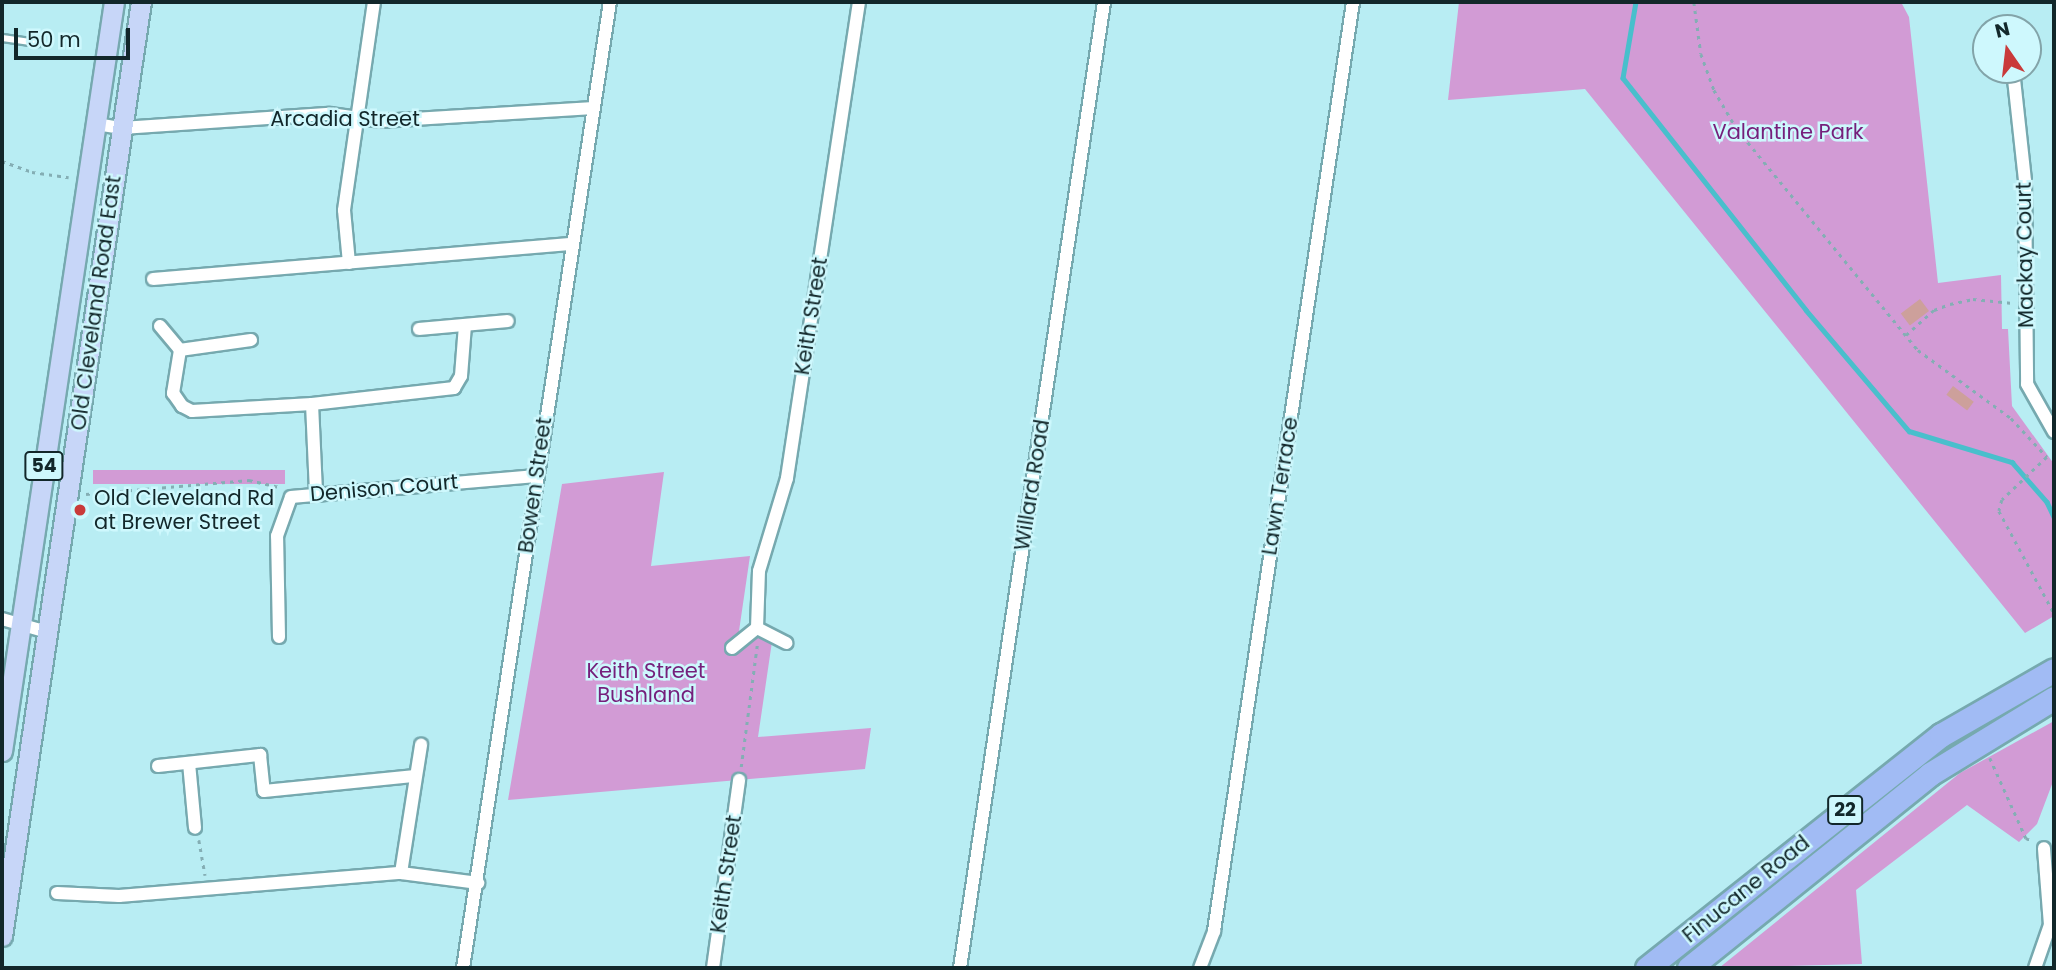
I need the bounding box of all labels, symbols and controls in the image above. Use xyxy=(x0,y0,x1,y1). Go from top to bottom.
scale bar xyxy=(18,14,133,58)
north arrow xyxy=(1972,14,2042,84)
text: N xyxy=(1992,15,2012,45)
text: 50 m xyxy=(27,25,81,54)
street label: Arcadia Street xyxy=(270,106,420,132)
park label: Valantine Park xyxy=(1712,119,1864,145)
street label: Old Cleveland Road East xyxy=(66,174,126,432)
street label: Mackay Court xyxy=(2011,182,2039,328)
street label: Keith Street xyxy=(789,255,833,377)
street label: Bowen Street xyxy=(513,415,557,555)
street label: Lawn Terrace xyxy=(1257,415,1303,557)
street label: Willard Road xyxy=(1009,418,1055,552)
road number: 54 xyxy=(23,450,65,481)
street label: Denison Court xyxy=(309,469,459,507)
place label: Old Cleveland Rd at Brewer Street xyxy=(94,485,274,535)
marker: Old Cleveland Rd at Brewer Street xyxy=(72,502,88,518)
park label: Keith Street Bushland xyxy=(587,658,705,708)
road number: 22 xyxy=(1826,794,1864,825)
street label: Keith Street xyxy=(705,813,747,935)
street label: Finucane Road xyxy=(1677,830,1815,948)

